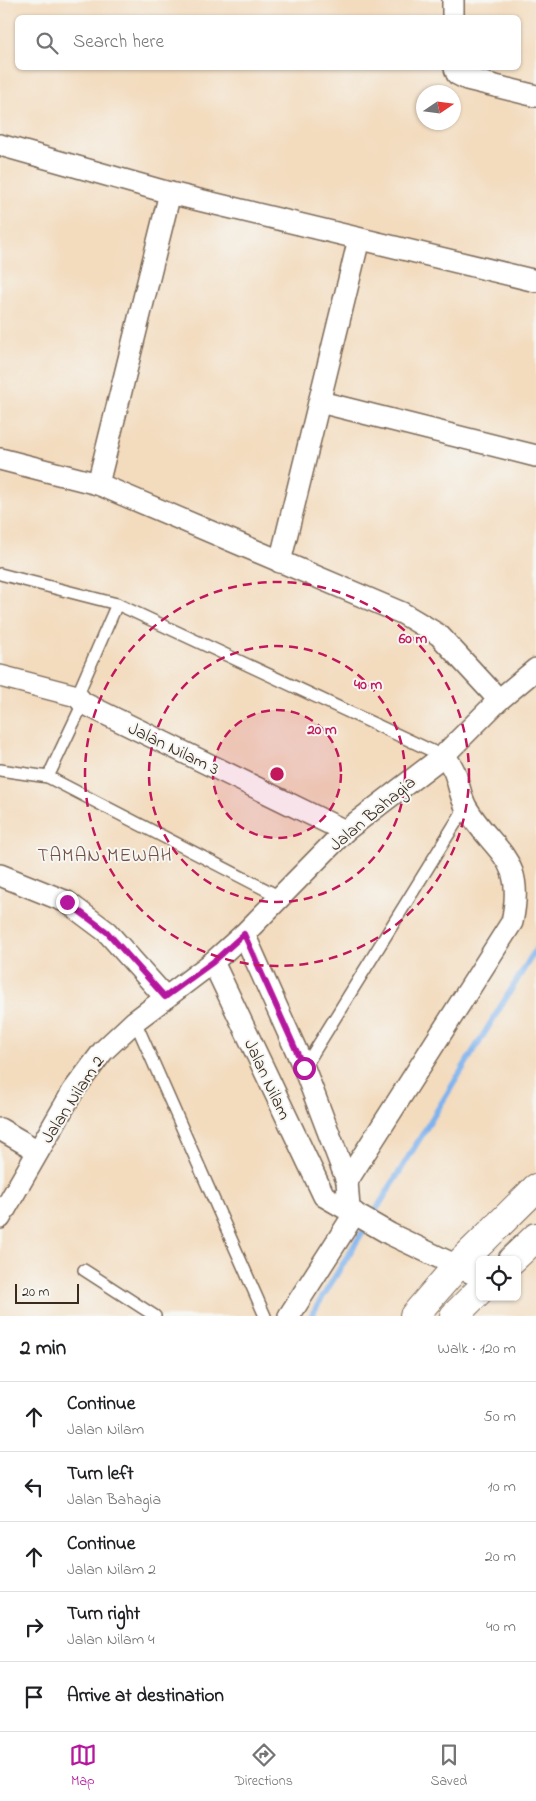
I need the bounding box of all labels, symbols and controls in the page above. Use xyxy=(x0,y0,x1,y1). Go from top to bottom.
search box xyxy=(15,15,521,70)
icon: search xyxy=(33,29,61,57)
text: Search here xyxy=(73,29,164,56)
north arrow xyxy=(416,85,461,130)
text: 60 m xyxy=(398,628,428,650)
text: 40 m xyxy=(353,674,382,696)
street label: Jalan Nilam 3 xyxy=(123,716,223,783)
text: 20 m xyxy=(306,719,337,741)
centre of rings xyxy=(268,765,286,783)
street label: Jalan Bahagia xyxy=(324,771,423,859)
district label: TAMAN MEWAH xyxy=(38,843,172,870)
route end xyxy=(56,891,79,914)
street label: Jalan Nilam xyxy=(236,1035,296,1125)
street label: Jalan Nilam 2 xyxy=(35,1051,112,1149)
route start xyxy=(293,1057,316,1080)
map controls xyxy=(476,1256,521,1301)
button: locate xyxy=(476,1256,521,1301)
scale bar xyxy=(15,1281,79,1304)
text: 20 m xyxy=(22,1282,49,1303)
text: 2 min xyxy=(20,1334,66,1364)
text: Walk · 120 m xyxy=(437,1337,516,1361)
text: Continue xyxy=(67,1391,135,1418)
icon: ahead xyxy=(20,1403,48,1431)
text: 50 m xyxy=(484,1405,516,1429)
text: Jalan Nilam xyxy=(67,1418,144,1442)
text: Turn left xyxy=(67,1461,134,1488)
icon: left xyxy=(20,1473,48,1501)
text: 10 m xyxy=(488,1475,516,1499)
text: Jalan Bahagia xyxy=(67,1488,161,1512)
text: Continue xyxy=(67,1531,135,1558)
icon: ahead xyxy=(20,1543,48,1571)
text: 20 m xyxy=(485,1545,516,1569)
text: Jalan Nilam 2 xyxy=(67,1558,156,1582)
text: Turn right xyxy=(67,1601,140,1628)
icon: right xyxy=(20,1613,48,1641)
text: 40 m xyxy=(486,1615,516,1639)
text: Jalan Nilam 4 xyxy=(67,1628,155,1652)
icon: arrive xyxy=(20,1683,48,1711)
text: Arrive at destination xyxy=(67,1683,224,1710)
tab: Map xyxy=(69,1741,97,1792)
tab: Directions xyxy=(235,1741,293,1792)
tab: Saved xyxy=(431,1741,467,1792)

